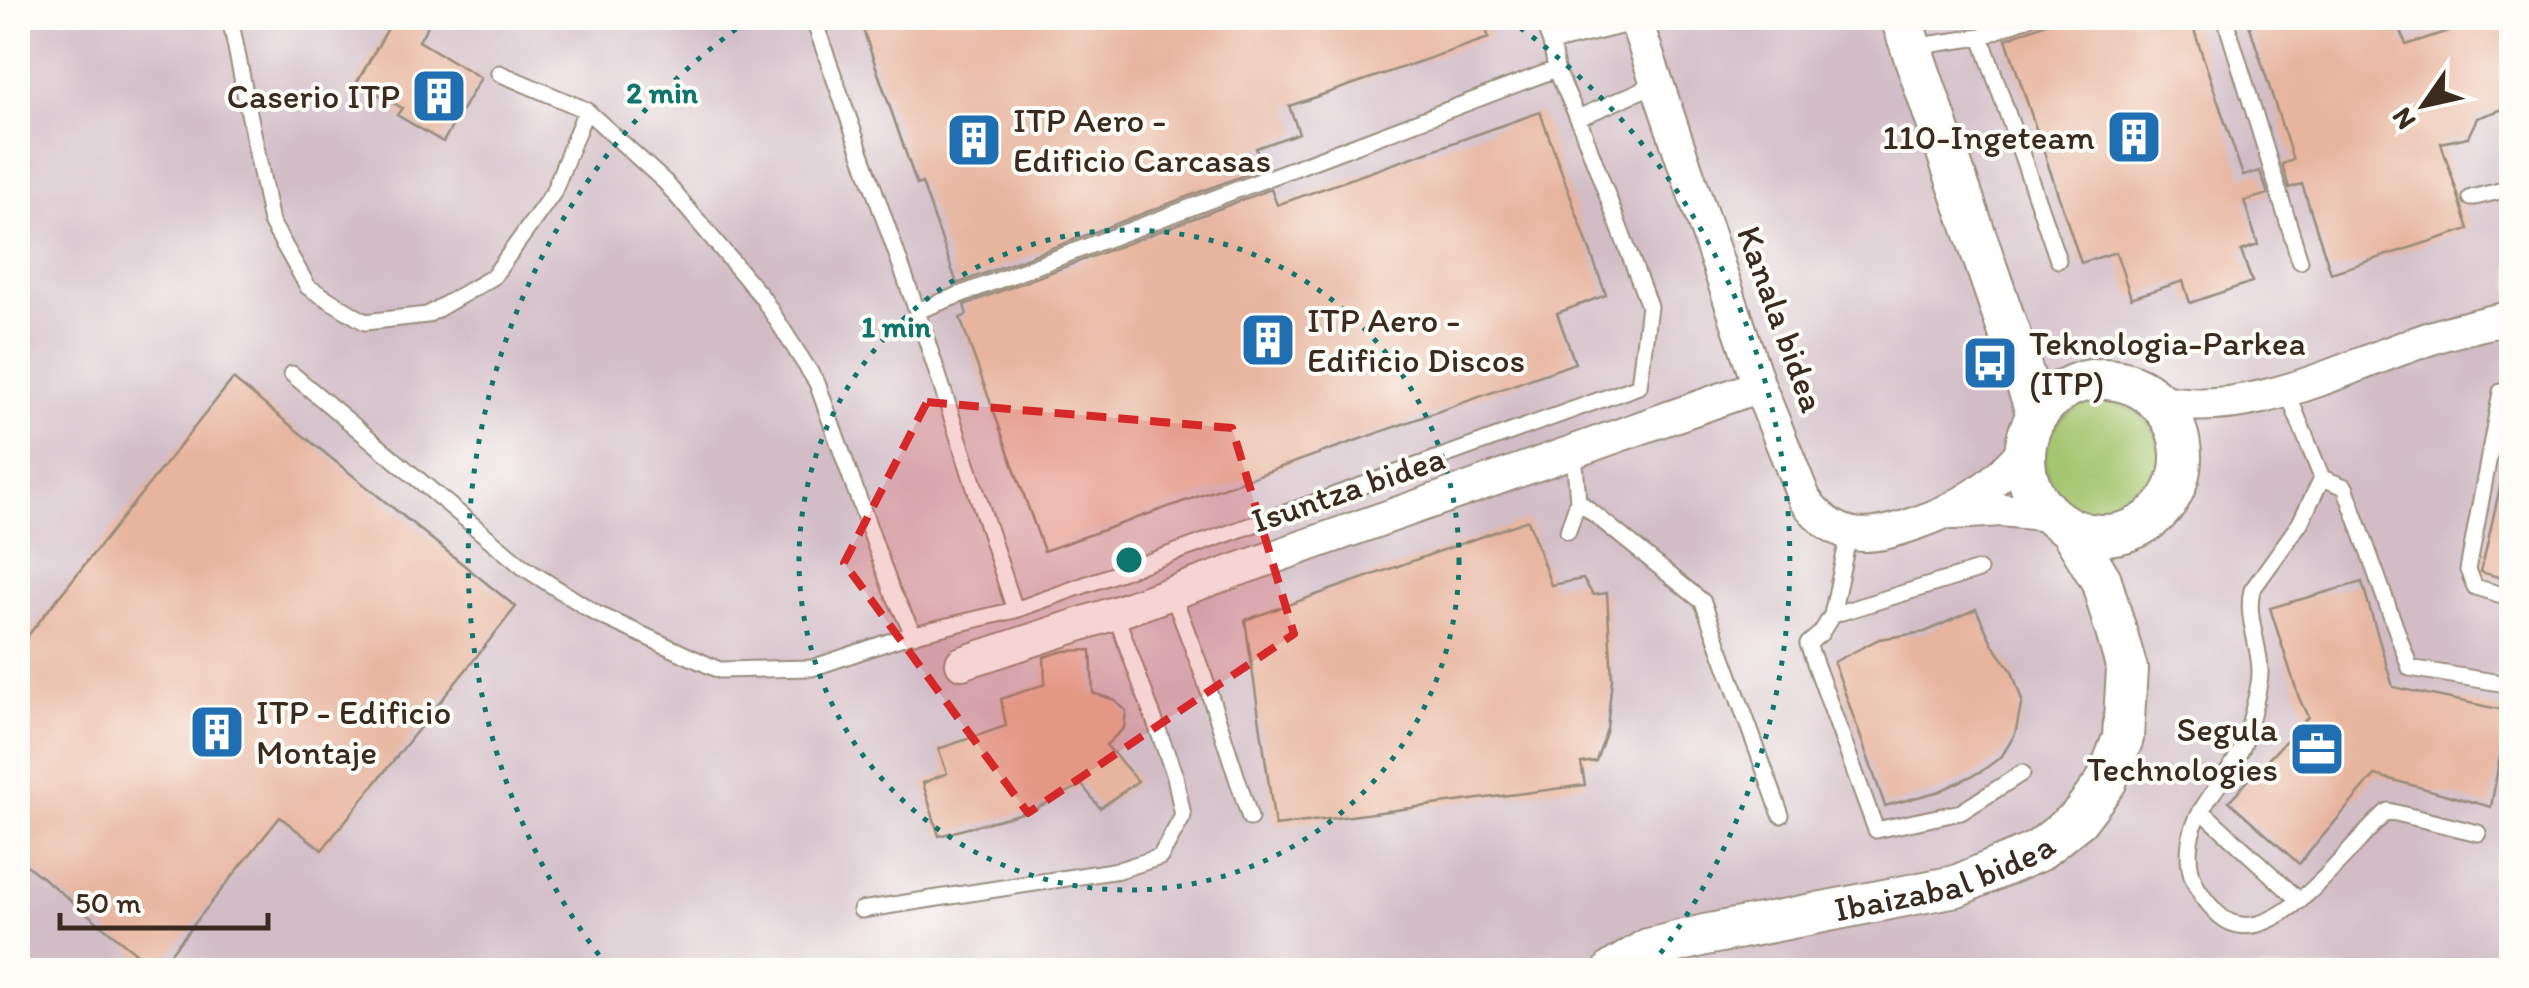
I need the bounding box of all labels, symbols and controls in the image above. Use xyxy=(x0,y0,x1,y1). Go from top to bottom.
north arrow xyxy=(2374,55,2474,155)
building icon: Caserio ITP xyxy=(409,66,469,126)
text: 2 min xyxy=(626,74,699,111)
place label: Caserio ITP xyxy=(227,75,400,117)
place label: ITP Aero - Edificio Carcasas xyxy=(1013,99,1271,181)
text: N xyxy=(2384,102,2423,136)
building icon: 110-Ingeteam xyxy=(2104,107,2164,167)
building icon: ITP Aero - Edificio Carcasas xyxy=(944,110,1004,170)
place label: 110-Ingeteam xyxy=(1882,116,2095,158)
street label: Kanala bidea xyxy=(1728,220,1834,418)
place label: ITP Aero - Edificio Discos xyxy=(1307,299,1525,381)
text: 1 min xyxy=(861,308,932,345)
building icon: ITP Aero - Edificio Discos xyxy=(1238,310,1298,370)
place label: Teknologia-Parkea (ITP) xyxy=(2029,322,2306,404)
bus stop icon: Teknologia-Parkea (ITP) xyxy=(1960,333,2020,393)
street label: Isuntza bidea xyxy=(1246,436,1450,542)
centre of rings xyxy=(1111,542,1147,578)
place label: ITP - Edificio Montaje xyxy=(256,691,451,773)
building icon: ITP - Edificio Montaje xyxy=(187,702,247,762)
place label: Segula Technologies xyxy=(2086,708,2278,790)
office icon: Segula Technologies xyxy=(2287,719,2347,779)
street label: Ibaizabal bidea xyxy=(1831,825,2063,930)
scale bar xyxy=(60,868,268,930)
text: 50 m xyxy=(75,884,141,921)

